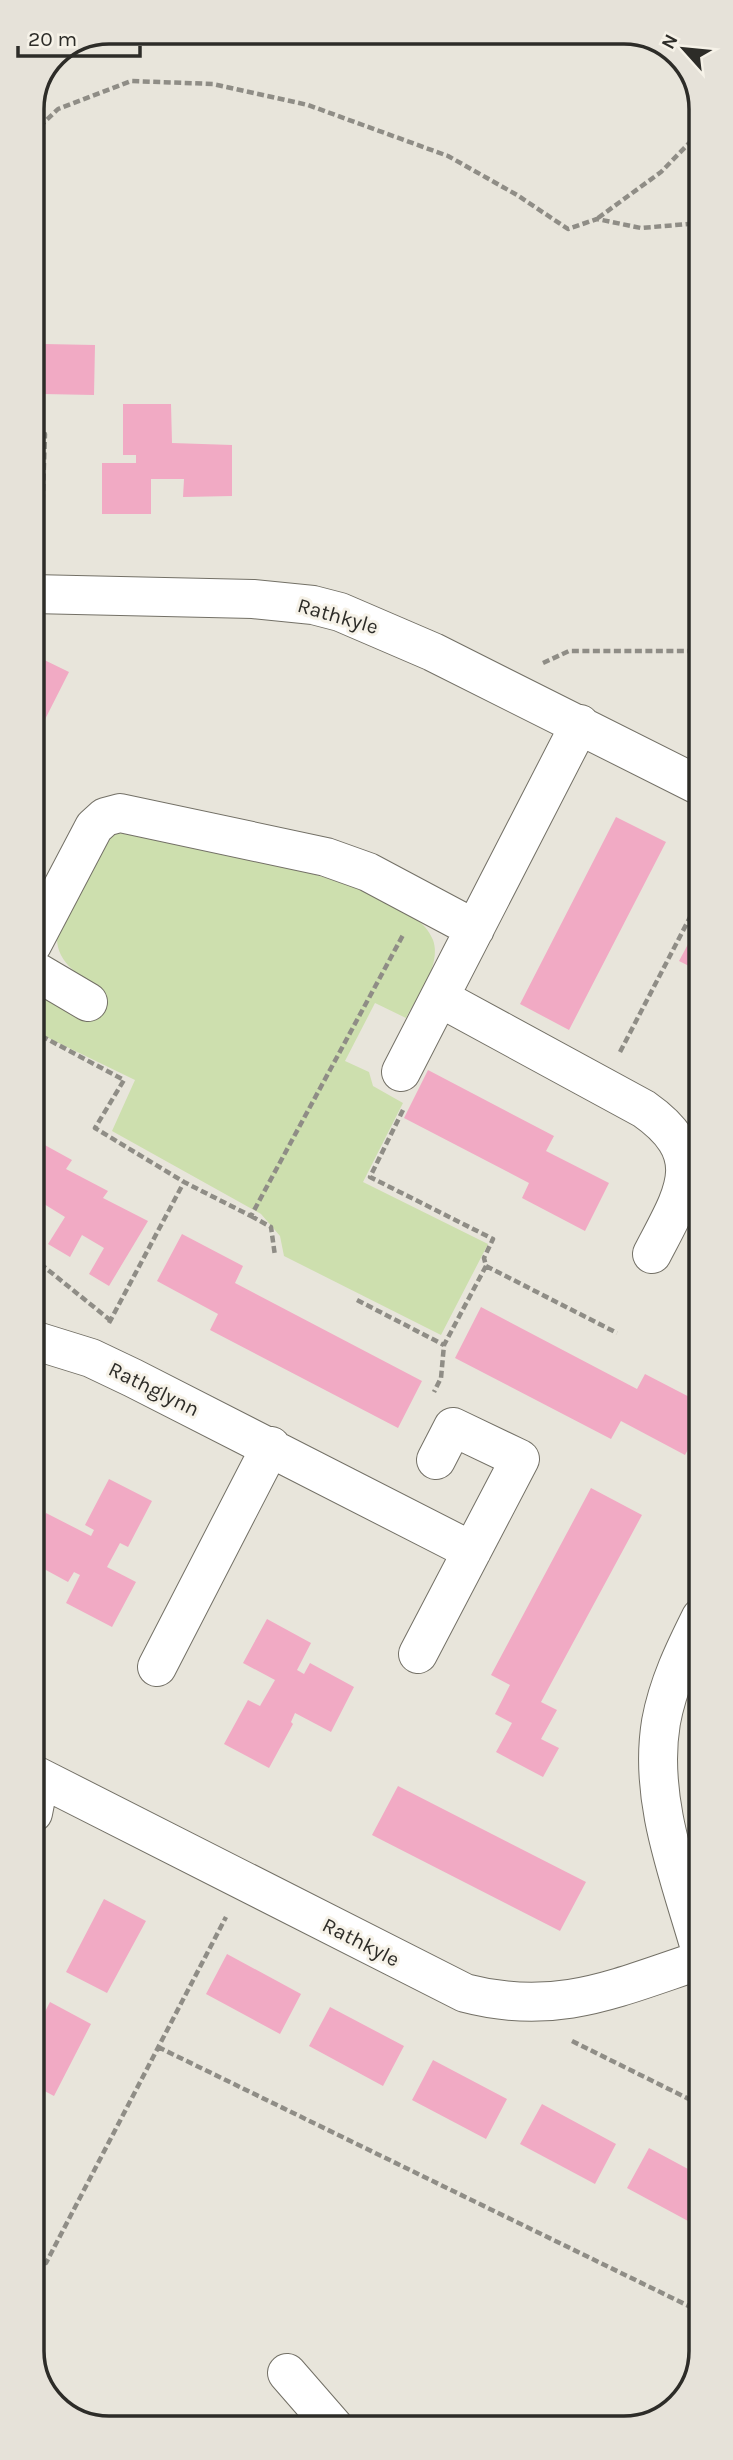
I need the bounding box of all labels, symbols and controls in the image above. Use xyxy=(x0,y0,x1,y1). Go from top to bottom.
scale bar xyxy=(18,14,140,58)
north arrow xyxy=(649,14,719,84)
text: 20 m xyxy=(28,27,77,51)
text: N xyxy=(657,31,683,53)
street label: Rathkyle xyxy=(295,593,381,639)
street label: Rathglynn xyxy=(105,1357,203,1421)
street label: Rathkyle xyxy=(319,1912,403,1972)

